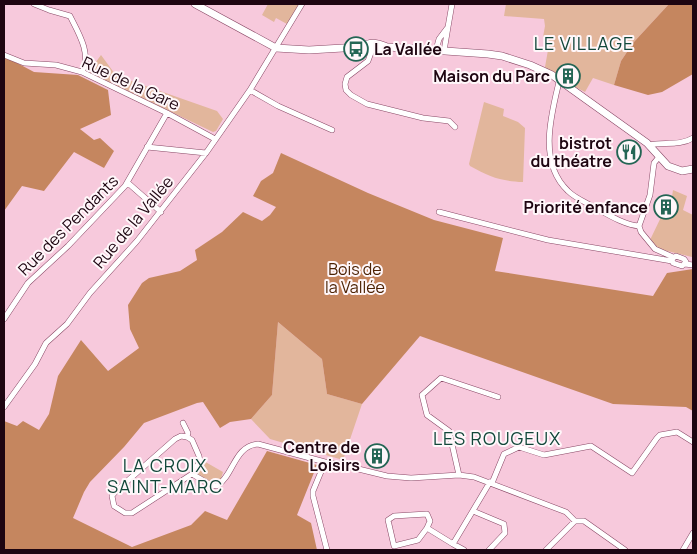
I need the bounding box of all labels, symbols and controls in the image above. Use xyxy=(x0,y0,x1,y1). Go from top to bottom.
district label: LE VILLAGE xyxy=(534,31,634,55)
bus stop icon: La Vallée xyxy=(343,36,369,62)
place label: La Vallée xyxy=(374,38,442,60)
street label: Rue de la Gare xyxy=(79,51,183,115)
building icon: Maison du Parc xyxy=(555,63,581,89)
place label: Maison du Parc xyxy=(433,65,550,87)
place label: bistrot du théatre xyxy=(531,132,612,172)
restaurant icon: bistrot du théatre xyxy=(616,139,642,165)
street label: Rue des Pendants xyxy=(13,170,123,280)
street label: Rue de la Vallée xyxy=(88,171,178,273)
building icon: Priorité enfance xyxy=(653,194,679,220)
place label: Priorité enfance xyxy=(523,196,648,218)
park label: Bois de la Vallée xyxy=(325,258,385,298)
district label: LES ROUGEUX xyxy=(433,426,561,450)
place label: Centre de Loisirs xyxy=(283,436,360,476)
building icon: Centre de Loisirs xyxy=(364,443,390,469)
district label: LA CROIX SAINT-MARC xyxy=(107,453,223,498)

